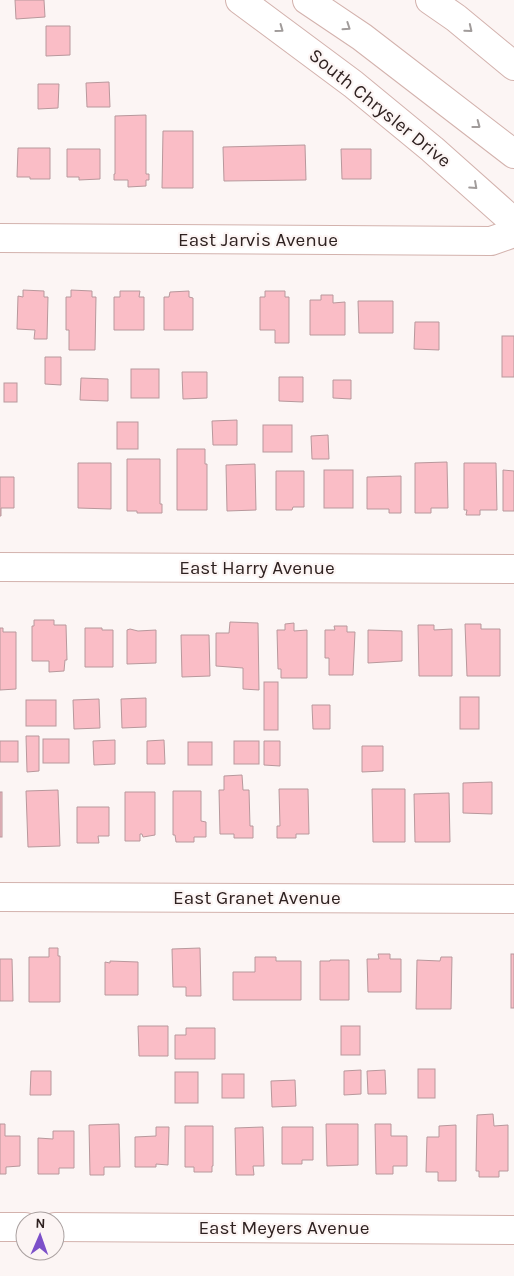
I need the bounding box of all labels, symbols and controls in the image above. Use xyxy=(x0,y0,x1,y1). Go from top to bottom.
one-way arrow xyxy=(342,21,351,30)
one-way arrow xyxy=(274,23,284,32)
one-way arrow xyxy=(463,23,472,32)
street label: South Chrysler Drive xyxy=(305,44,455,172)
one-way arrow xyxy=(471,120,480,128)
one-way arrow xyxy=(469,180,478,189)
street label: East Jarvis Avenue xyxy=(178,229,338,251)
street label: East Harry Avenue xyxy=(179,557,335,579)
street label: East Granet Avenue xyxy=(173,887,341,909)
north arrow xyxy=(15,1211,65,1261)
text: N xyxy=(35,1215,46,1232)
street label: East Meyers Avenue xyxy=(198,1217,370,1239)

